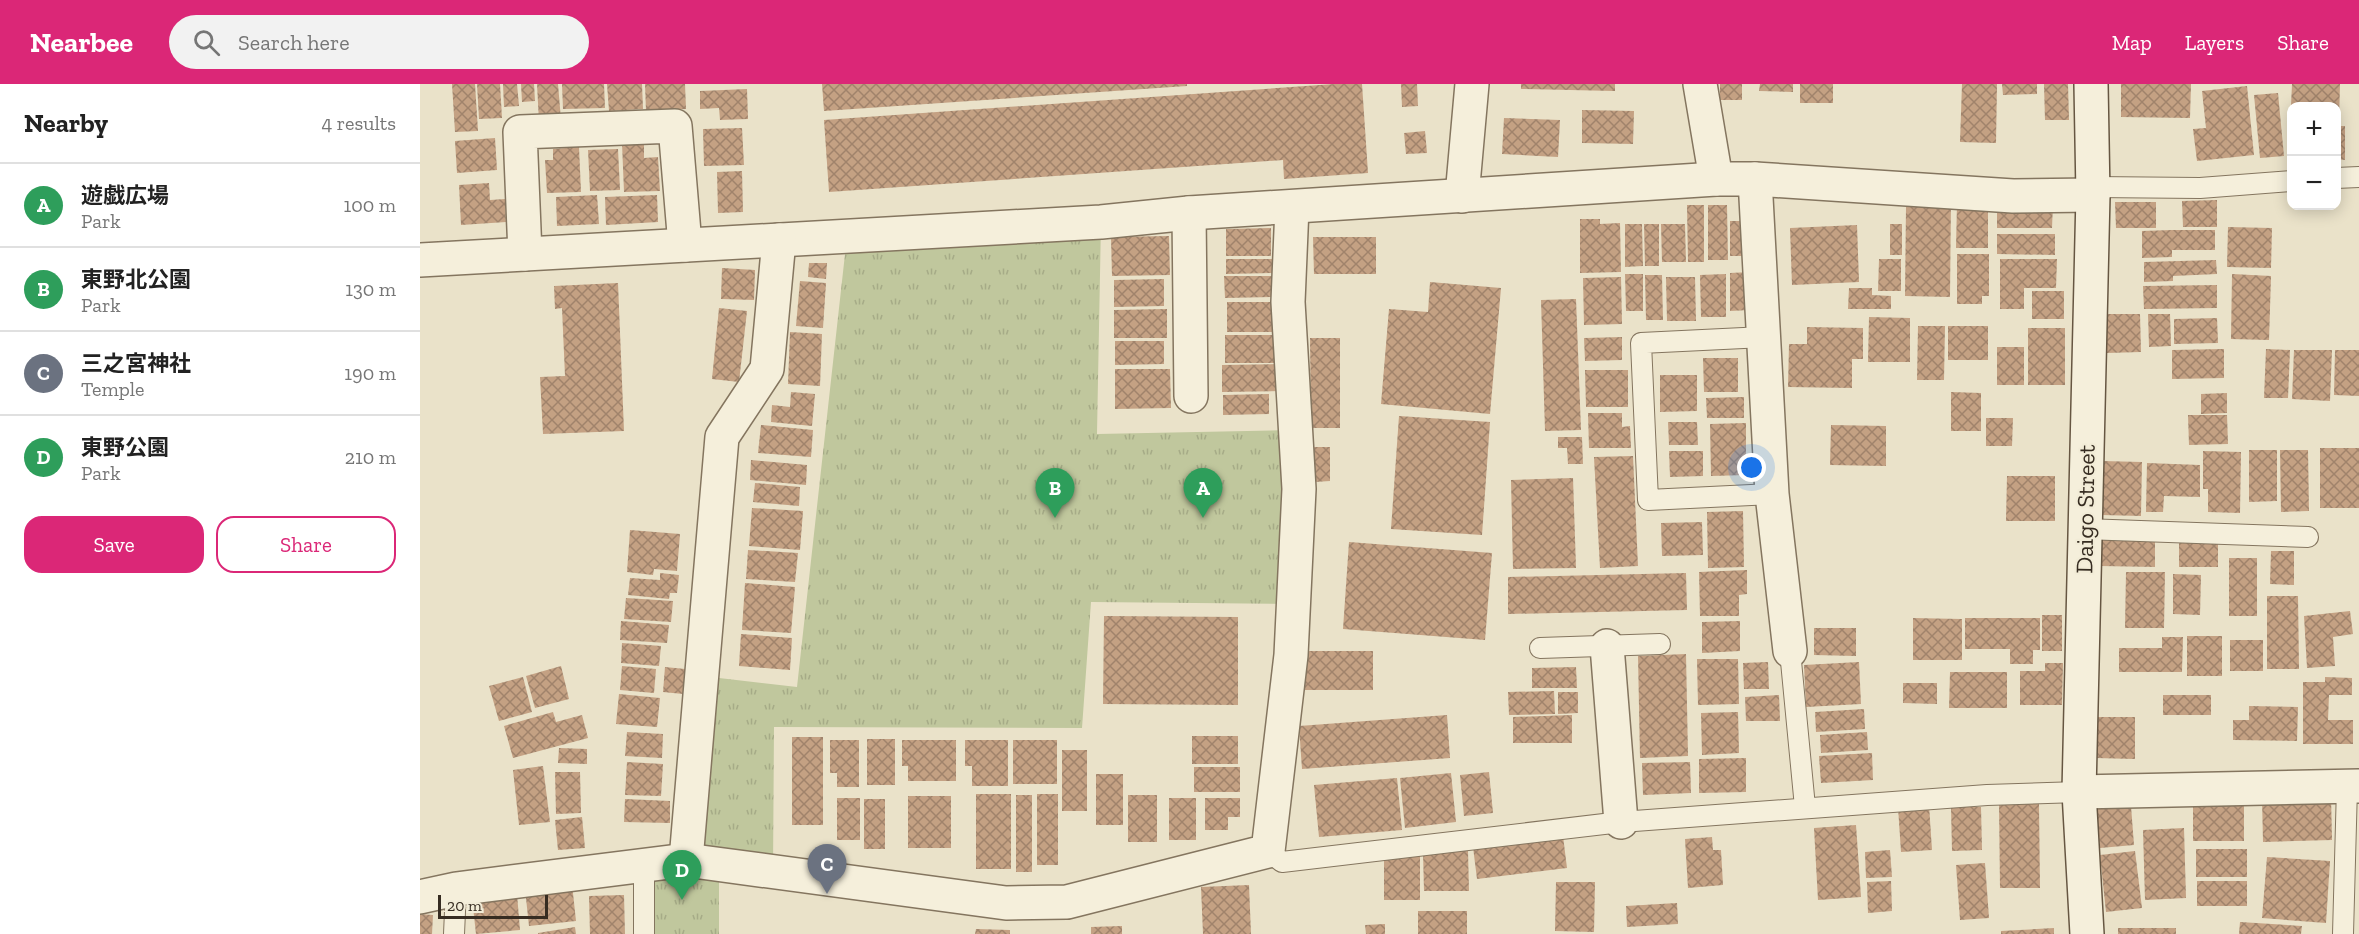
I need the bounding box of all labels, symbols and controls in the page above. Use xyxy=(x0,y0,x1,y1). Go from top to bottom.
search box xyxy=(169,15,589,69)
text: Nearbee xyxy=(30,26,133,59)
icon: search xyxy=(190,26,223,59)
text: Search here xyxy=(238,29,350,56)
text: Map xyxy=(2112,30,2152,55)
text: Layers xyxy=(2185,30,2244,55)
text: Share xyxy=(2277,30,2329,55)
map controls xyxy=(2287,102,2341,210)
button: + xyxy=(2287,102,2341,156)
text: Nearby xyxy=(24,107,108,139)
text: 4 results xyxy=(321,111,396,135)
button: − xyxy=(2287,156,2341,210)
text: 遊戯広場 xyxy=(81,182,169,209)
text: A xyxy=(37,193,50,217)
text: 100 m xyxy=(343,193,396,217)
text: Park xyxy=(81,209,121,233)
text: 東野北公園 xyxy=(81,266,191,293)
text: B xyxy=(37,277,50,301)
text: 130 m xyxy=(345,277,396,301)
text: Park xyxy=(81,293,121,317)
text: 三之宮神社 xyxy=(81,350,191,377)
text: C xyxy=(37,361,50,385)
text: 190 m xyxy=(344,361,396,385)
text: Temple xyxy=(81,377,145,401)
text: 東野公園 xyxy=(81,434,169,461)
street label: Daigo Street xyxy=(2069,444,2101,574)
text: D xyxy=(37,445,50,469)
text: 210 m xyxy=(345,445,396,469)
your location xyxy=(1737,453,1766,482)
text: Park xyxy=(81,461,121,485)
pin: B xyxy=(1036,468,1074,518)
pin: A xyxy=(1184,468,1222,518)
button: Save xyxy=(24,516,204,573)
button: Share xyxy=(216,516,396,573)
pin: C xyxy=(808,844,846,894)
pin: D xyxy=(662,850,702,900)
scale bar xyxy=(438,892,548,920)
text: 20 m xyxy=(447,896,482,915)

